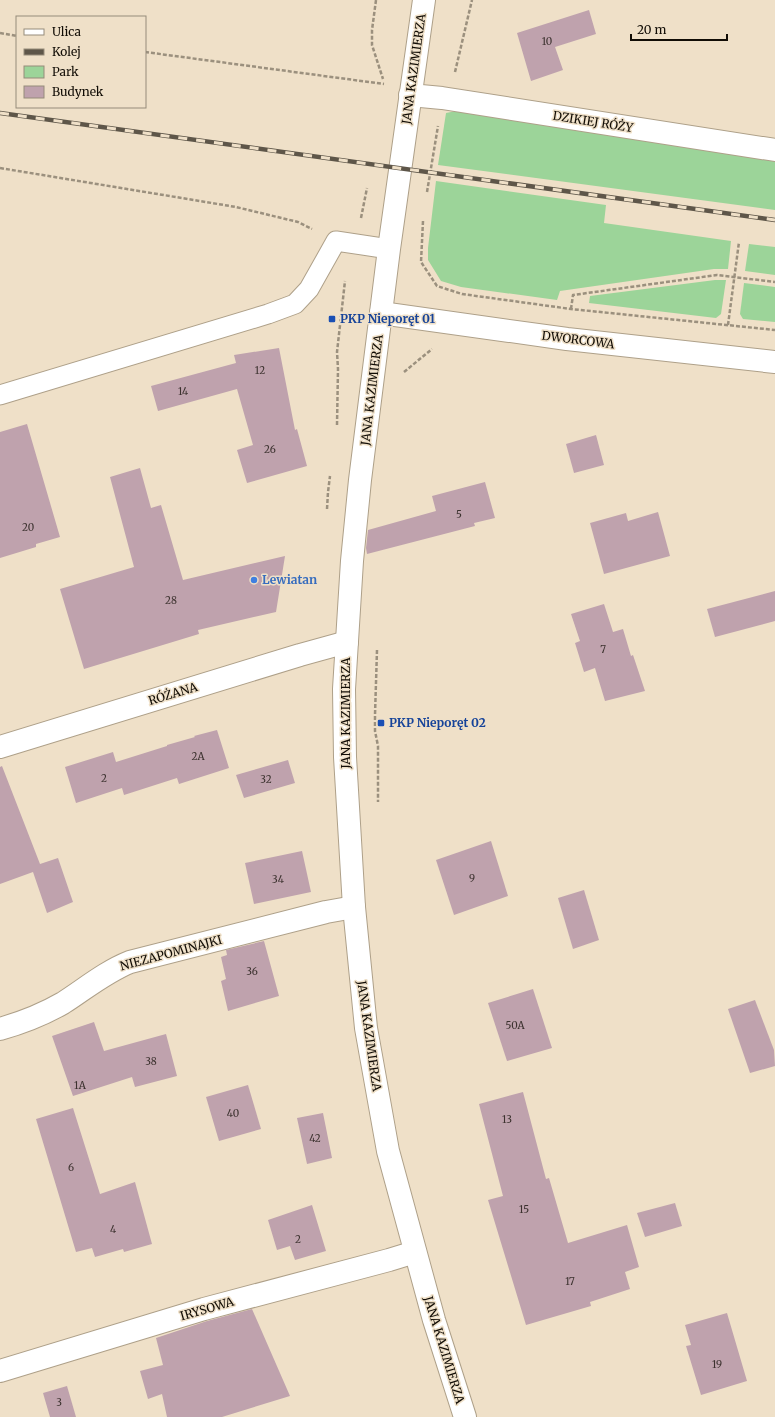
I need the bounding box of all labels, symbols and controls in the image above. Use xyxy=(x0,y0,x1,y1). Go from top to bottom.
street label: JANA KAZIMIERZA xyxy=(398,12,429,126)
legend xyxy=(16,16,146,108)
scale bar xyxy=(631,16,727,42)
text: 20 m xyxy=(637,22,666,37)
text: Ulica xyxy=(52,24,81,39)
house number: 10 xyxy=(542,35,552,48)
text: Kolej xyxy=(52,44,81,59)
text: Park xyxy=(52,64,79,79)
text: Budynek xyxy=(52,84,104,99)
street label: DZIKIEJ RÓŻY xyxy=(552,108,635,135)
place label: PKP Nieporęt 01 xyxy=(340,311,436,326)
marker: PKP Nieporęt 01 xyxy=(327,314,337,324)
street label: DWORCOWA xyxy=(541,328,616,351)
street label: JANA KAZIMIERZA xyxy=(357,333,386,447)
house number: 12 xyxy=(255,364,265,377)
house number: 14 xyxy=(178,385,188,398)
house number: 26 xyxy=(264,443,276,456)
house number: 5 xyxy=(456,508,462,521)
house number: 20 xyxy=(22,521,34,534)
place label: Lewiatan xyxy=(262,572,317,587)
marker: Lewiatan xyxy=(249,575,259,585)
house number: 28 xyxy=(165,594,177,607)
house number: 7 xyxy=(600,643,606,656)
street label: JANA KAZIMIERZA xyxy=(338,657,353,770)
street label: RÓŻANA xyxy=(146,679,200,708)
place label: PKP Nieporęt 02 xyxy=(389,715,486,730)
marker: PKP Nieporęt 02 xyxy=(376,718,386,728)
house number: 2A xyxy=(191,750,205,763)
house number: 2 xyxy=(101,772,107,785)
house number: 32 xyxy=(260,773,272,786)
house number: 9 xyxy=(469,872,475,885)
house number: 34 xyxy=(272,873,284,886)
street label: NIEZAPOMINAJKI xyxy=(118,932,224,973)
house number: 36 xyxy=(246,965,258,978)
street label: JANA KAZIMIERZA xyxy=(354,979,385,1093)
house number: 50A xyxy=(506,1019,525,1032)
house number: 38 xyxy=(145,1055,157,1068)
house number: 1A xyxy=(74,1079,87,1092)
house number: 40 xyxy=(227,1107,239,1120)
house number: 13 xyxy=(502,1113,512,1126)
house number: 42 xyxy=(309,1132,321,1145)
house number: 6 xyxy=(68,1161,74,1174)
house number: 15 xyxy=(519,1203,529,1216)
house number: 4 xyxy=(110,1223,116,1236)
house number: 2 xyxy=(295,1233,301,1246)
house number: 17 xyxy=(565,1275,575,1288)
street label: JANA KAZIMIERZA xyxy=(421,1293,468,1406)
street label: IRYSOWA xyxy=(178,1294,236,1323)
house number: 19 xyxy=(712,1358,722,1371)
house number: 3 xyxy=(56,1396,62,1409)

